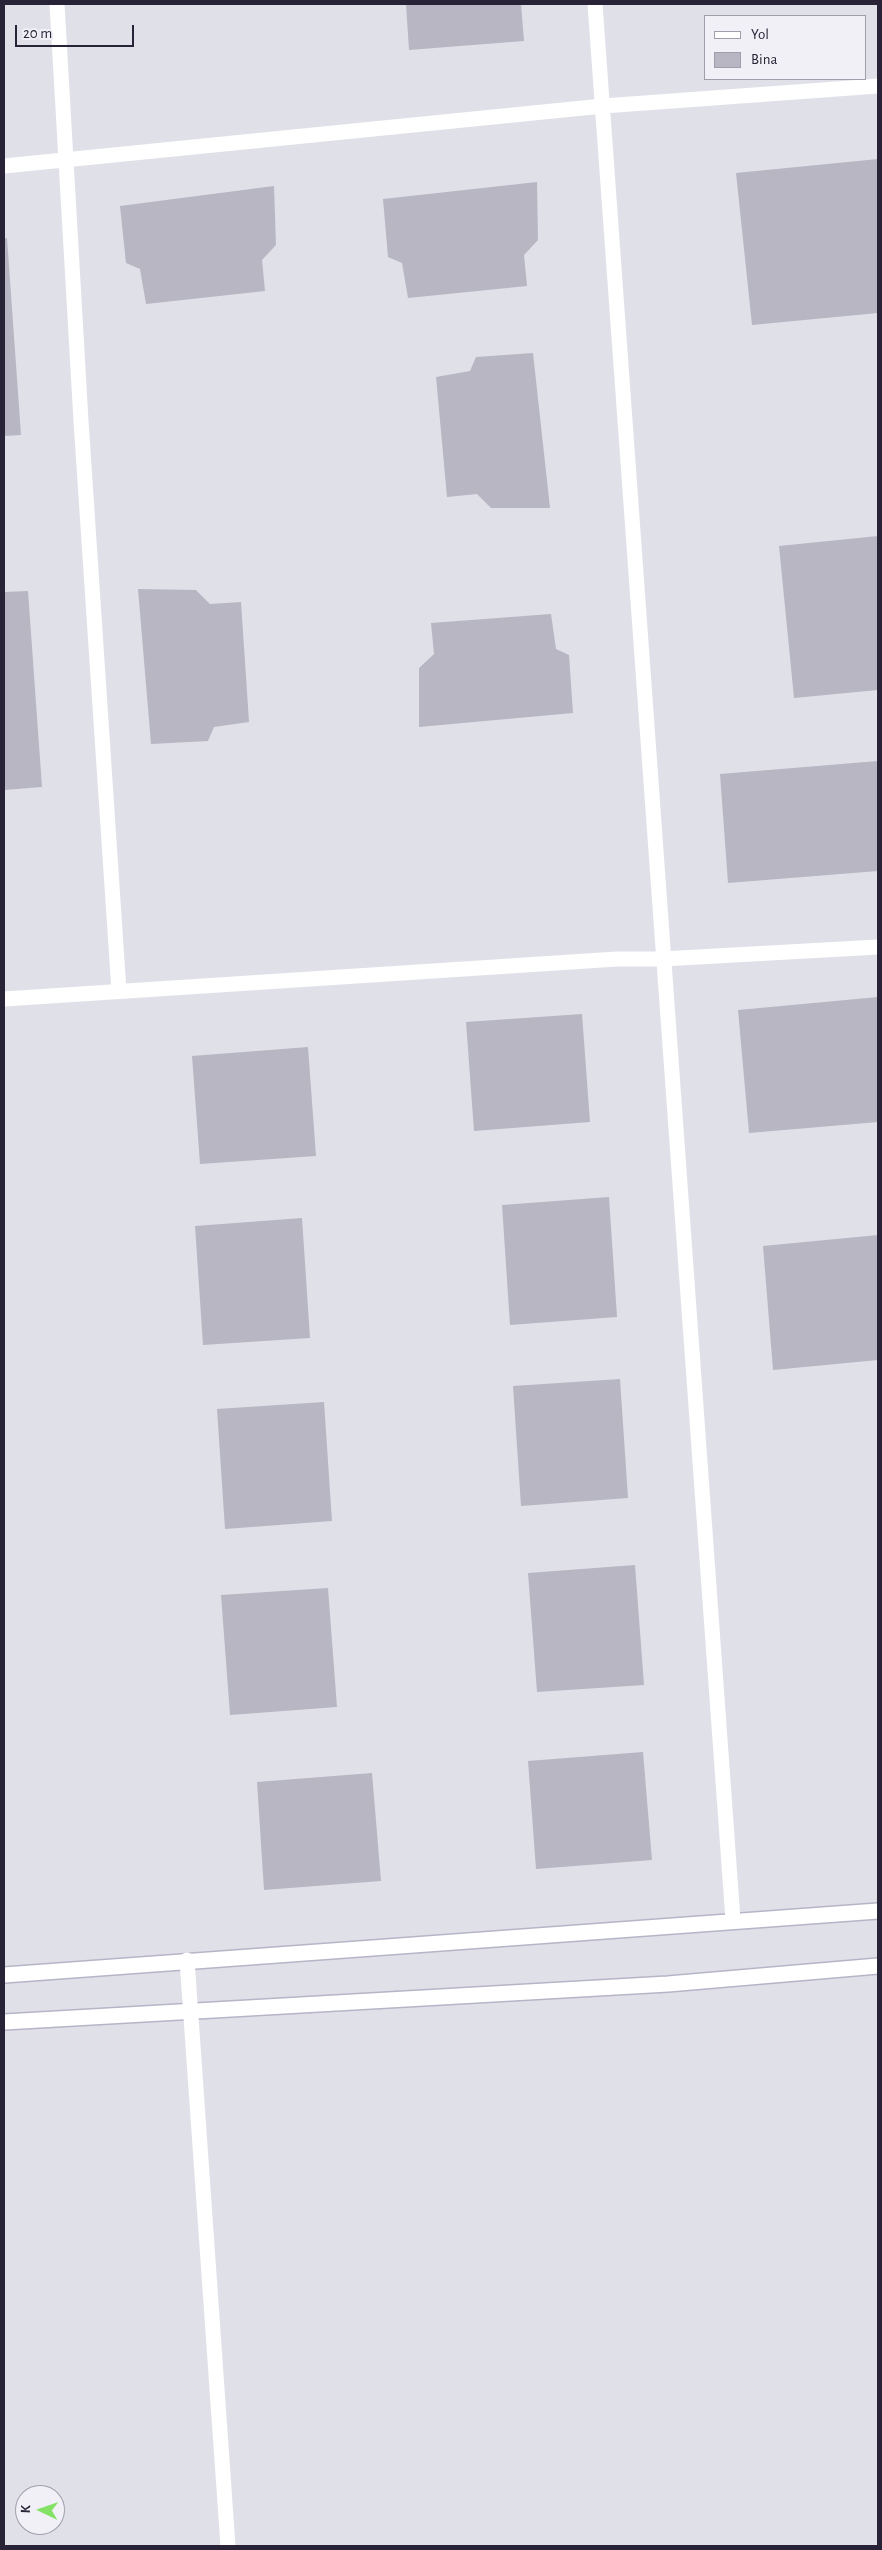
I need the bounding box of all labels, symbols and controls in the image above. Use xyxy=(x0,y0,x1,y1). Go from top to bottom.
scale bar xyxy=(18,15,136,47)
legend xyxy=(704,15,867,80)
text: 20 m xyxy=(23,26,52,41)
text: Yol xyxy=(751,27,769,42)
text: Bina xyxy=(751,52,777,67)
north arrow xyxy=(15,2485,65,2535)
text: K xyxy=(19,2505,33,2514)

